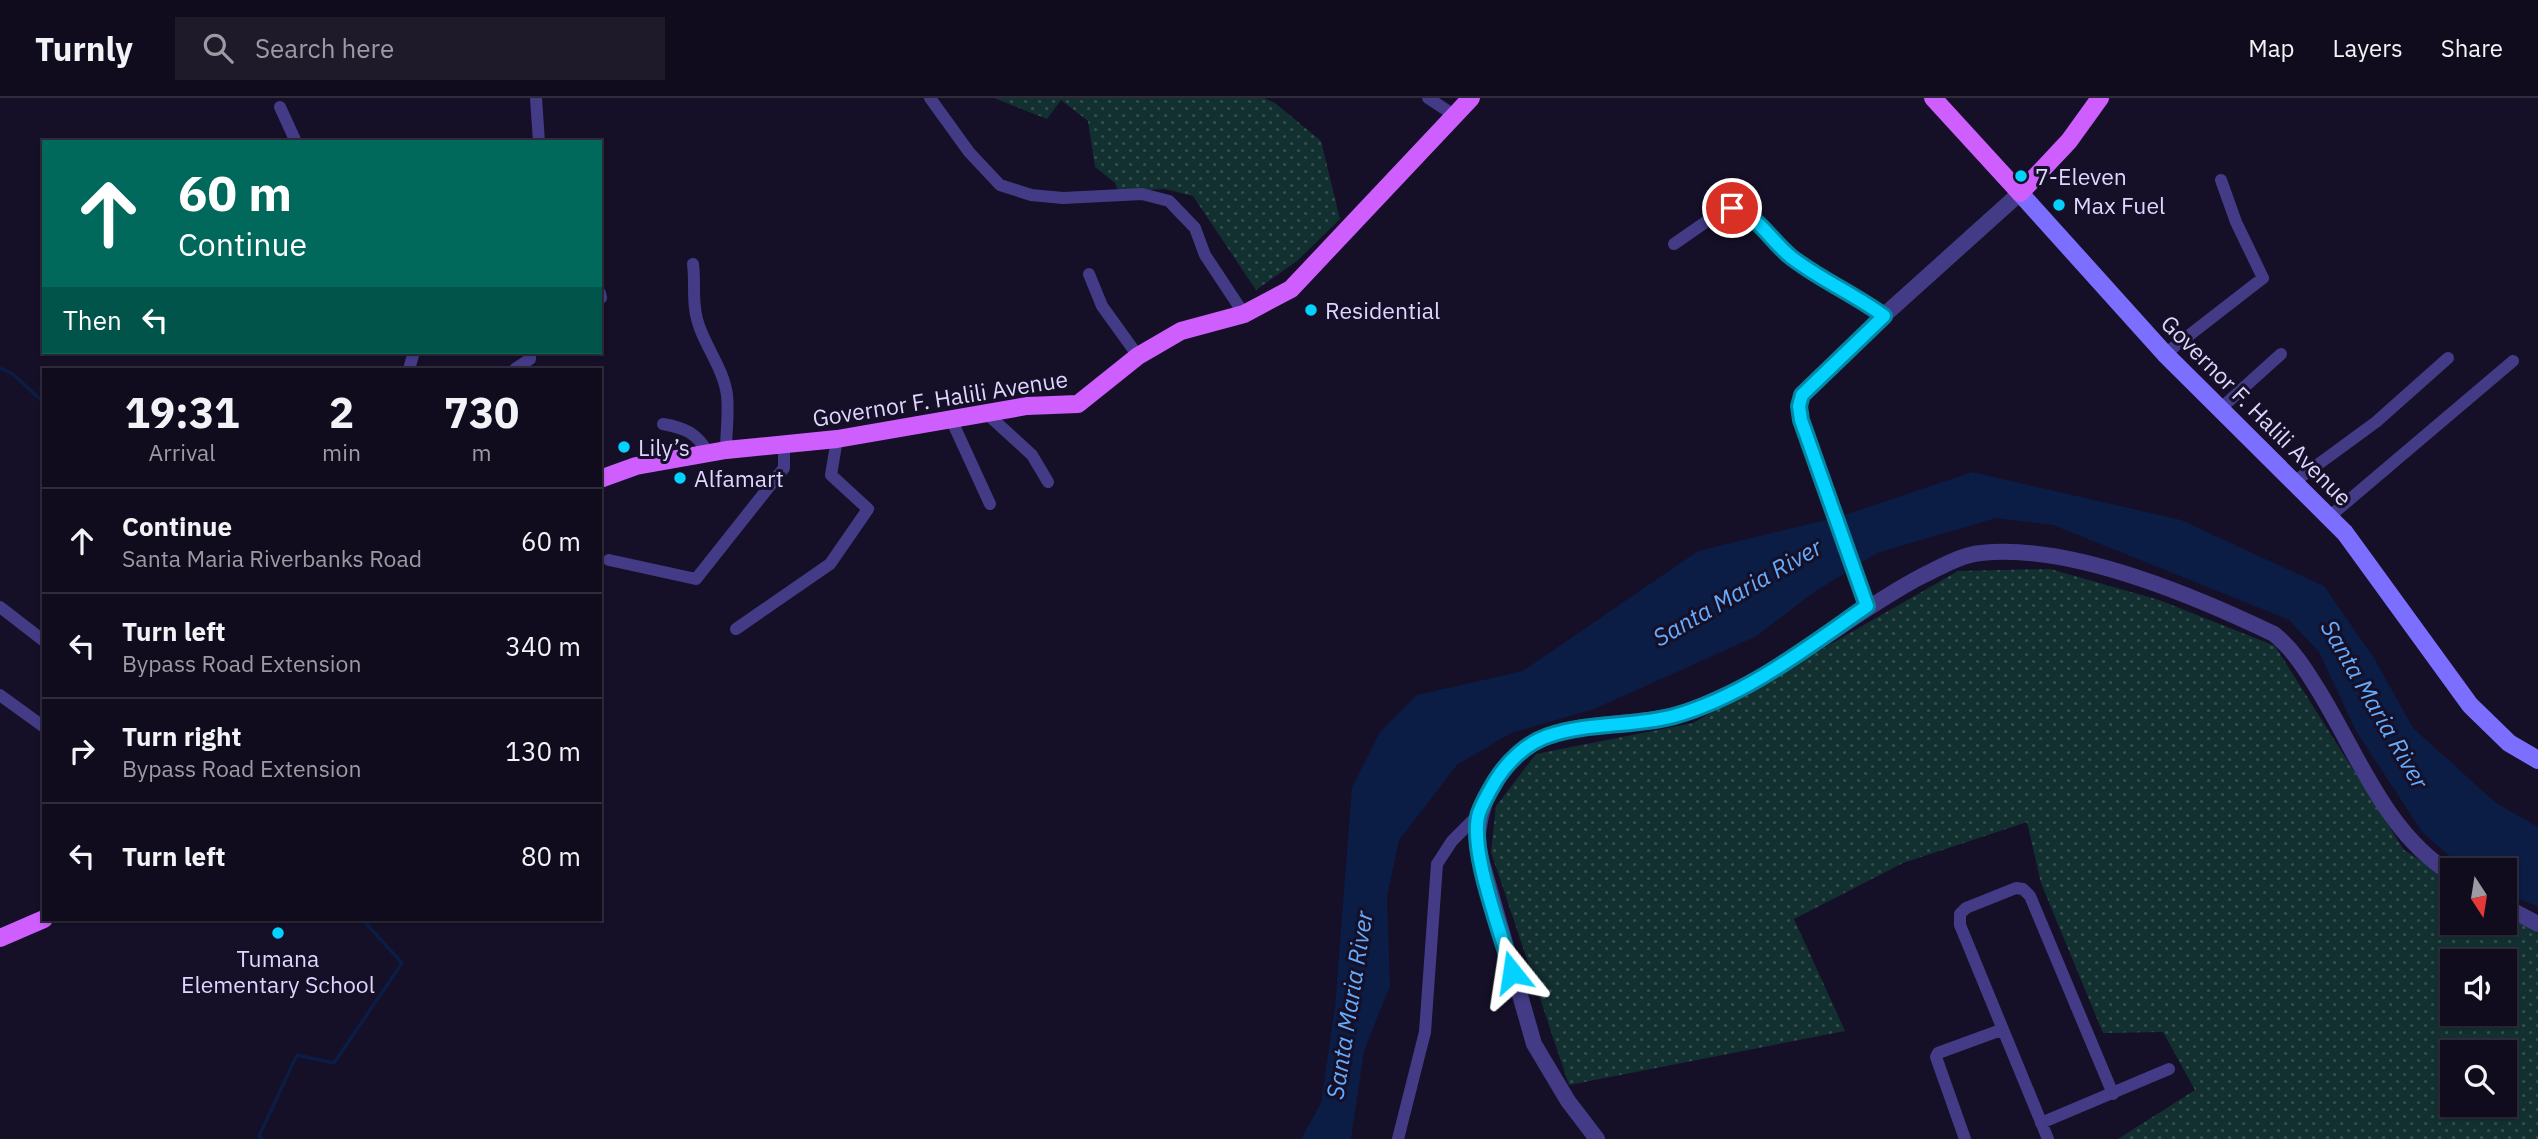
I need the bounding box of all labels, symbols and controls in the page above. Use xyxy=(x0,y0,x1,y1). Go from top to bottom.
search box xyxy=(175,17,665,80)
text: Turnly xyxy=(35,27,133,70)
icon: search xyxy=(199,29,237,67)
text: Search here xyxy=(255,31,394,65)
text: Map xyxy=(2248,32,2295,64)
text: Layers xyxy=(2333,32,2403,64)
text: Share xyxy=(2441,32,2503,64)
text: 60 m xyxy=(178,161,292,224)
place label: 7-Eleven xyxy=(2035,161,2127,191)
icon: ahead xyxy=(63,168,154,259)
marker: 7-Eleven xyxy=(2013,168,2029,184)
pin xyxy=(1702,178,1762,238)
icon: arrive xyxy=(1713,189,1751,227)
place label: Max Fuel xyxy=(2073,190,2165,220)
marker: Max Fuel xyxy=(2051,197,2067,213)
text: Continue xyxy=(178,223,307,265)
place label: Residential xyxy=(1325,295,1440,325)
icon: left xyxy=(136,301,174,339)
marker: Residential xyxy=(1303,302,1319,318)
text: Then xyxy=(63,303,122,337)
street label: Governor F. Halili Avenue xyxy=(2155,308,2359,512)
street label: Governor F. Halili Avenue xyxy=(810,363,1070,433)
text: 19:31 xyxy=(125,385,239,440)
text: 2 xyxy=(329,385,354,440)
text: 730 xyxy=(444,385,519,440)
place label: Lily’s xyxy=(638,432,690,462)
text: Arrival xyxy=(149,437,216,467)
text: min xyxy=(322,437,361,467)
text: m xyxy=(471,437,492,467)
marker: Lily’s xyxy=(616,439,632,455)
place label: Alfamart xyxy=(694,463,784,493)
marker: Alfamart xyxy=(672,470,688,486)
text: Continue xyxy=(122,509,232,543)
icon: ahead xyxy=(63,522,101,560)
text: 60 m xyxy=(521,524,581,558)
water label: Santa Maria River xyxy=(1647,530,1828,653)
text: Santa Maria Riverbanks Road xyxy=(122,543,422,573)
text: Turn left xyxy=(122,614,225,648)
water label: Santa Maria River xyxy=(2314,614,2437,795)
icon: left xyxy=(63,627,101,665)
text: 340 m xyxy=(505,629,581,663)
text: Bypass Road Extension xyxy=(122,648,362,678)
text: Turn right xyxy=(122,719,241,753)
icon: right xyxy=(63,732,101,770)
text: 130 m xyxy=(505,734,581,768)
text: Bypass Road Extension xyxy=(122,753,362,783)
icon: left xyxy=(63,837,101,875)
text: Turn left xyxy=(122,839,225,873)
text: 80 m xyxy=(521,839,581,873)
north arrow xyxy=(2440,858,2516,934)
map controls xyxy=(2440,858,2517,1117)
water label: Santa Maria River xyxy=(1318,907,1380,1101)
marker: Tumana Elementary School xyxy=(270,925,286,941)
position arrow xyxy=(1475,935,1549,1009)
place label: Tumana Elementary School xyxy=(181,943,375,999)
button: sound xyxy=(2440,949,2517,1026)
button: search xyxy=(2440,1040,2517,1117)

